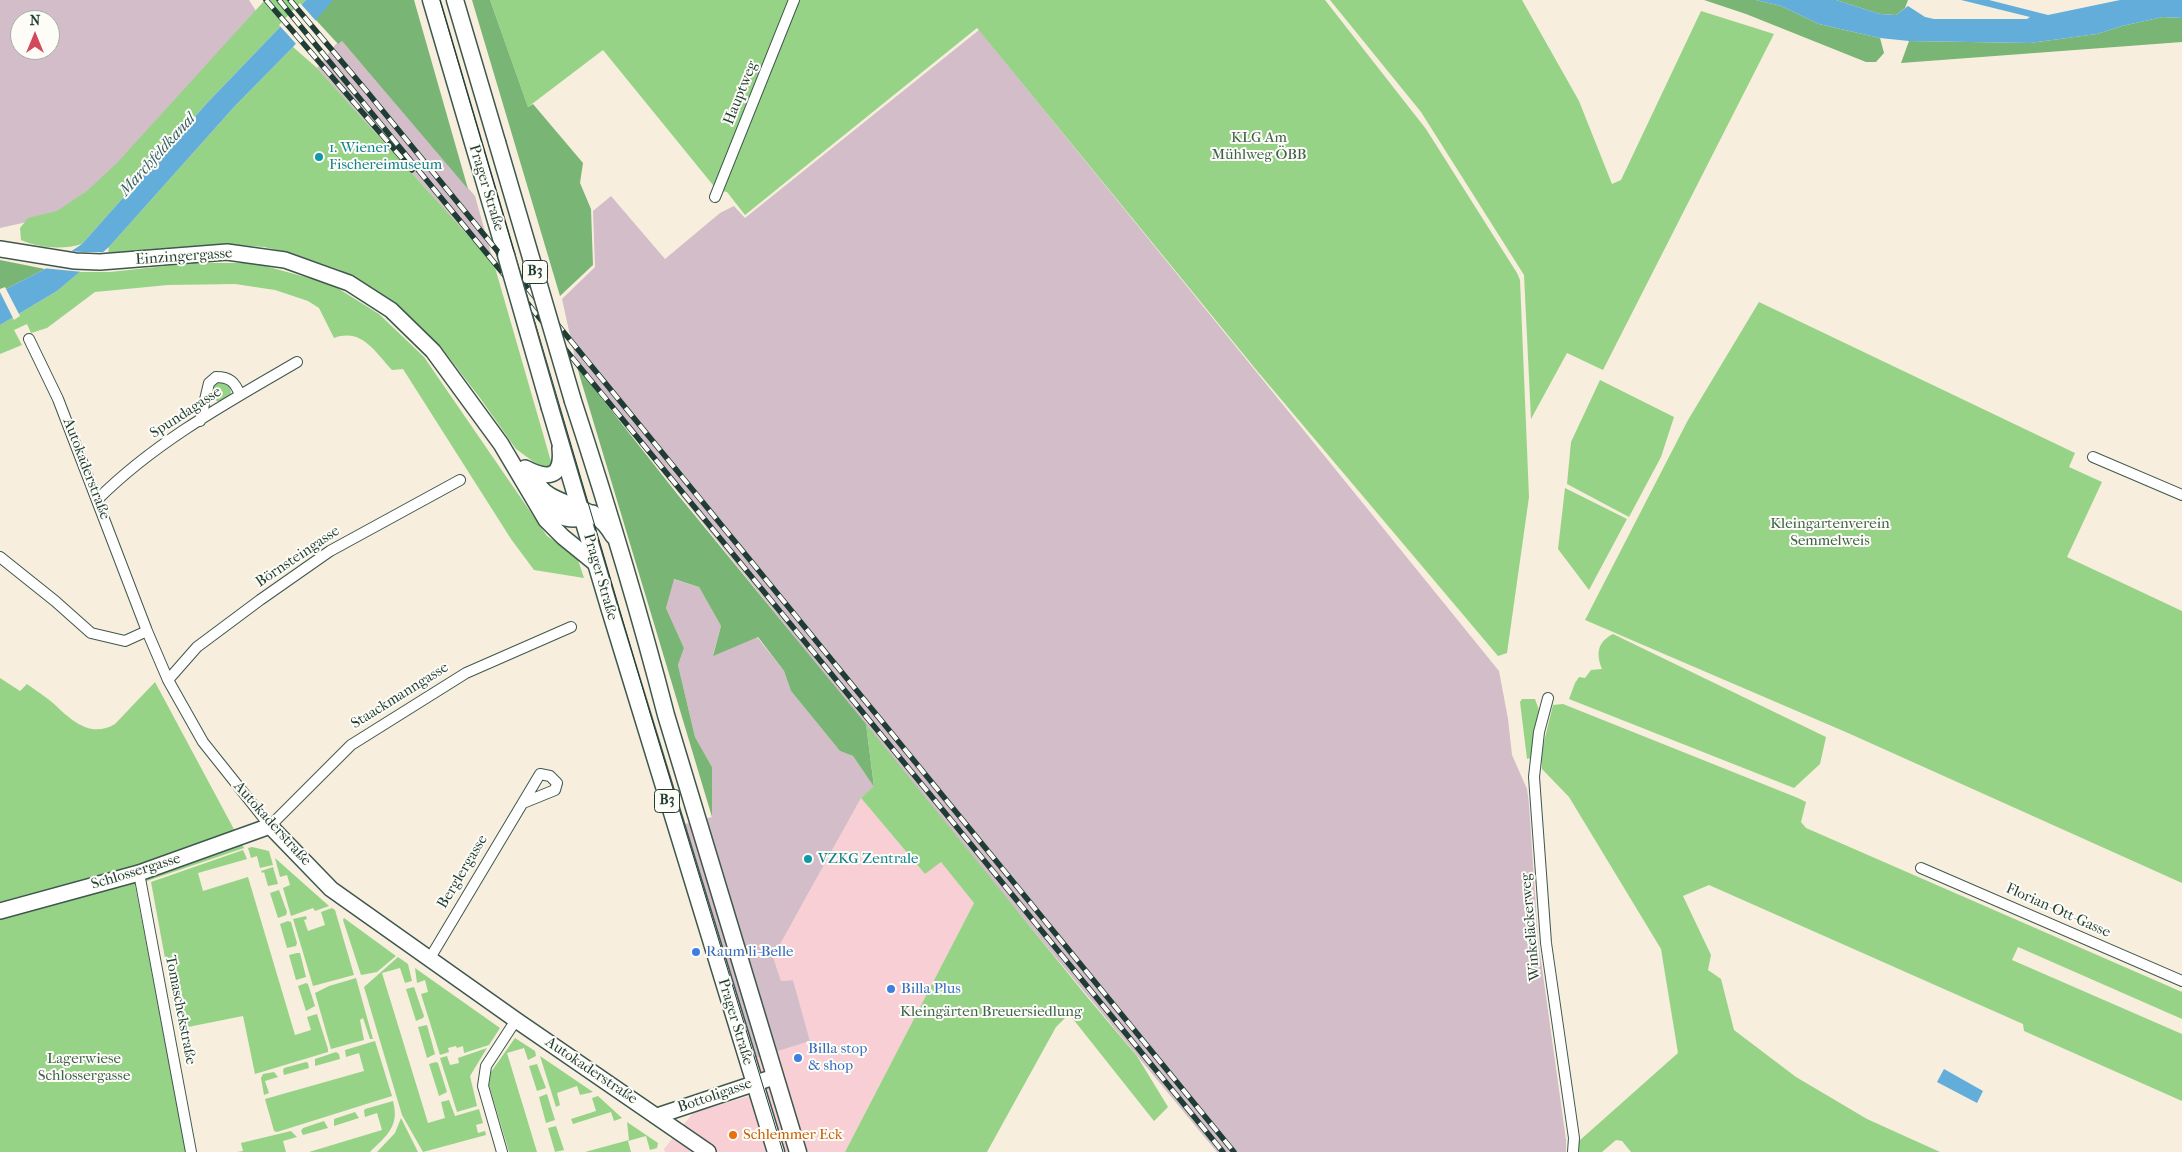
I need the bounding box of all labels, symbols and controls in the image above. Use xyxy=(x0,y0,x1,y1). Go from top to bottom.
north arrow xyxy=(10,10,60,60)
text: N xyxy=(30,12,40,29)
street label: Hauptweg xyxy=(720,59,762,127)
water label: Marchfeldkanal xyxy=(116,110,200,200)
park label: KLG Am Mühlweg ÖBB xyxy=(1211,129,1307,164)
place label: 1. Wiener Fischereimuseum xyxy=(329,139,442,174)
street label: Prager Straße xyxy=(464,143,508,233)
marker: 1. Wiener Fischereimuseum xyxy=(313,151,325,163)
street label: Einzingergasse xyxy=(135,245,233,269)
road number: B3 xyxy=(522,260,548,284)
street label: Spundagasse xyxy=(147,383,225,443)
street label: Autokaderstraße xyxy=(58,416,114,522)
park label: Kleingartenverein Semmelweis xyxy=(1770,515,1890,550)
street label: Börnsteingasse xyxy=(253,522,343,592)
street label: Prager Straße xyxy=(579,532,621,622)
street label: Staackmanngasse xyxy=(348,659,452,733)
street label: Autokaderstraße xyxy=(229,778,315,870)
road number: B3 xyxy=(654,789,680,812)
street label: Berglergasse xyxy=(434,832,492,912)
street label: Schlossergasse xyxy=(89,850,183,894)
place label: VZKG Zentrale xyxy=(818,850,918,868)
marker: VZKG Zentrale xyxy=(802,853,814,865)
street label: Winkeläckerweg xyxy=(1517,872,1545,982)
street label: Florian-Ott-Gasse xyxy=(2003,880,2113,942)
place label: Raum li-Belle xyxy=(706,943,793,961)
marker: Raum li-Belle xyxy=(690,946,702,958)
street label: Tomaschekstraße xyxy=(161,954,199,1066)
street label: Prager Straße xyxy=(713,977,757,1067)
place label: Billa Plus xyxy=(901,980,961,998)
marker: Billa Plus xyxy=(885,983,897,995)
park label: Kleingärten Breuersiedlung xyxy=(900,1003,1082,1021)
street label: Autokaderstraße xyxy=(541,1034,641,1108)
place label: Billa stop & shop xyxy=(808,1040,867,1075)
park label: Lagerwiese Schlossergasse xyxy=(38,1050,130,1085)
marker: Billa stop & shop xyxy=(792,1052,804,1064)
street label: Bottoligasse xyxy=(675,1075,755,1117)
place label: Schlemmer Eck xyxy=(743,1126,843,1144)
marker: Schlemmer Eck xyxy=(727,1129,739,1141)

